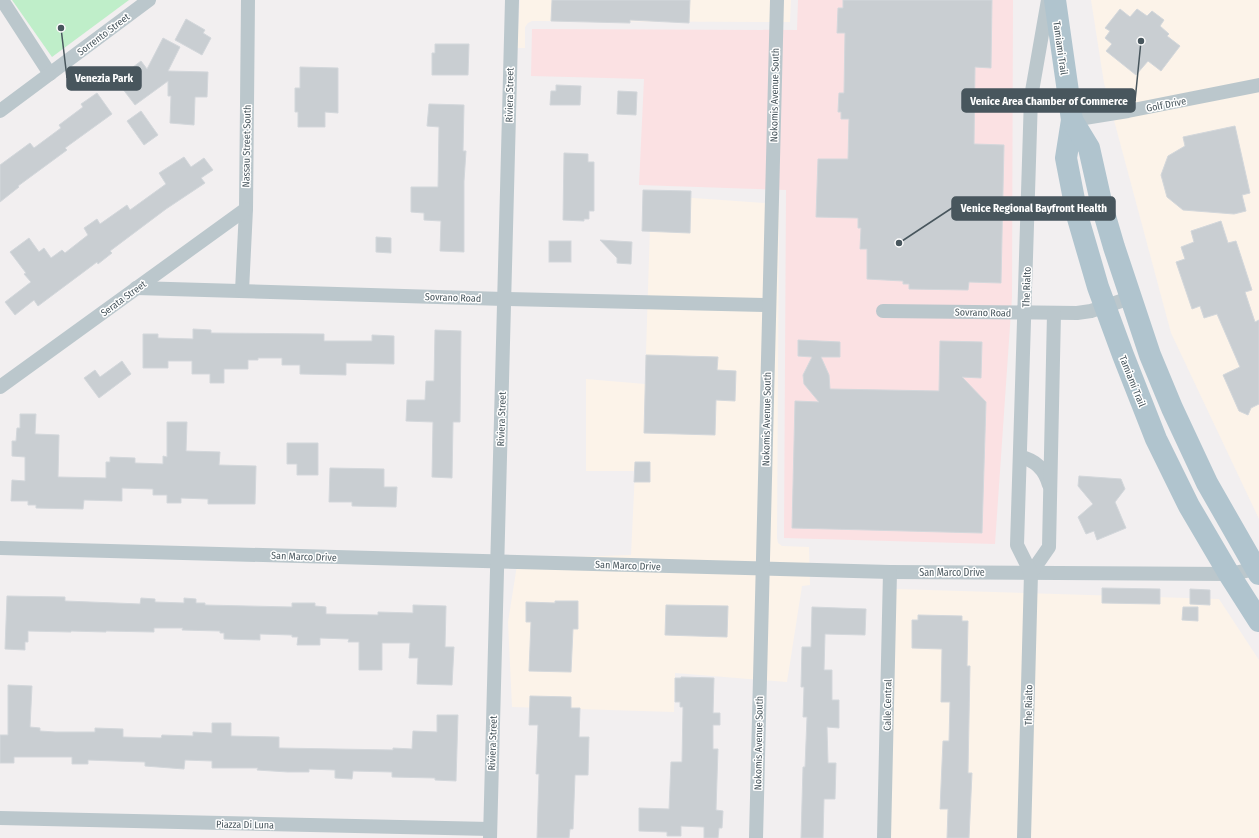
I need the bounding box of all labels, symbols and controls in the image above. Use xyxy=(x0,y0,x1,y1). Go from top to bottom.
street label: Sorrento Street xyxy=(75,11,133,58)
street label: Tamiami Trail xyxy=(1050,20,1070,76)
street label: Nokomis Avenue South xyxy=(768,48,782,142)
callout: Venezia Park xyxy=(67,67,141,90)
street label: Riviera Street xyxy=(504,67,516,123)
text: Venezia Park xyxy=(74,72,133,85)
callout: Venice Area Chamber of Commerce xyxy=(962,89,1135,112)
text: Venice Area Chamber of Commerce xyxy=(969,95,1128,108)
street label: Golf Drive xyxy=(1145,95,1187,115)
street label: Nassau Street South xyxy=(240,105,254,187)
callout: Venice Regional Bayfront Health xyxy=(952,197,1115,220)
text: Venice Regional Bayfront Health xyxy=(960,202,1107,215)
street label: The Rialto xyxy=(1020,266,1034,308)
street label: Serata Street xyxy=(99,278,149,319)
street label: Sovrano Road xyxy=(425,291,481,305)
street label: Sovrano Road xyxy=(955,307,1011,319)
street label: Tamiami Trail xyxy=(1116,354,1148,409)
street label: Nokomis Avenue South xyxy=(760,372,774,466)
street label: Riviera Street xyxy=(495,391,509,447)
street label: San Marco Drive xyxy=(271,550,337,564)
street label: San Marco Drive xyxy=(595,559,661,573)
street label: San Marco Drive xyxy=(919,567,985,579)
street label: Calle Central xyxy=(882,679,894,731)
street label: The Rialto xyxy=(1023,684,1035,726)
street label: Nokomis Avenue South xyxy=(752,696,766,790)
street label: Riviera Street xyxy=(486,715,500,771)
street label: Piazza Di Luna xyxy=(216,818,274,832)

